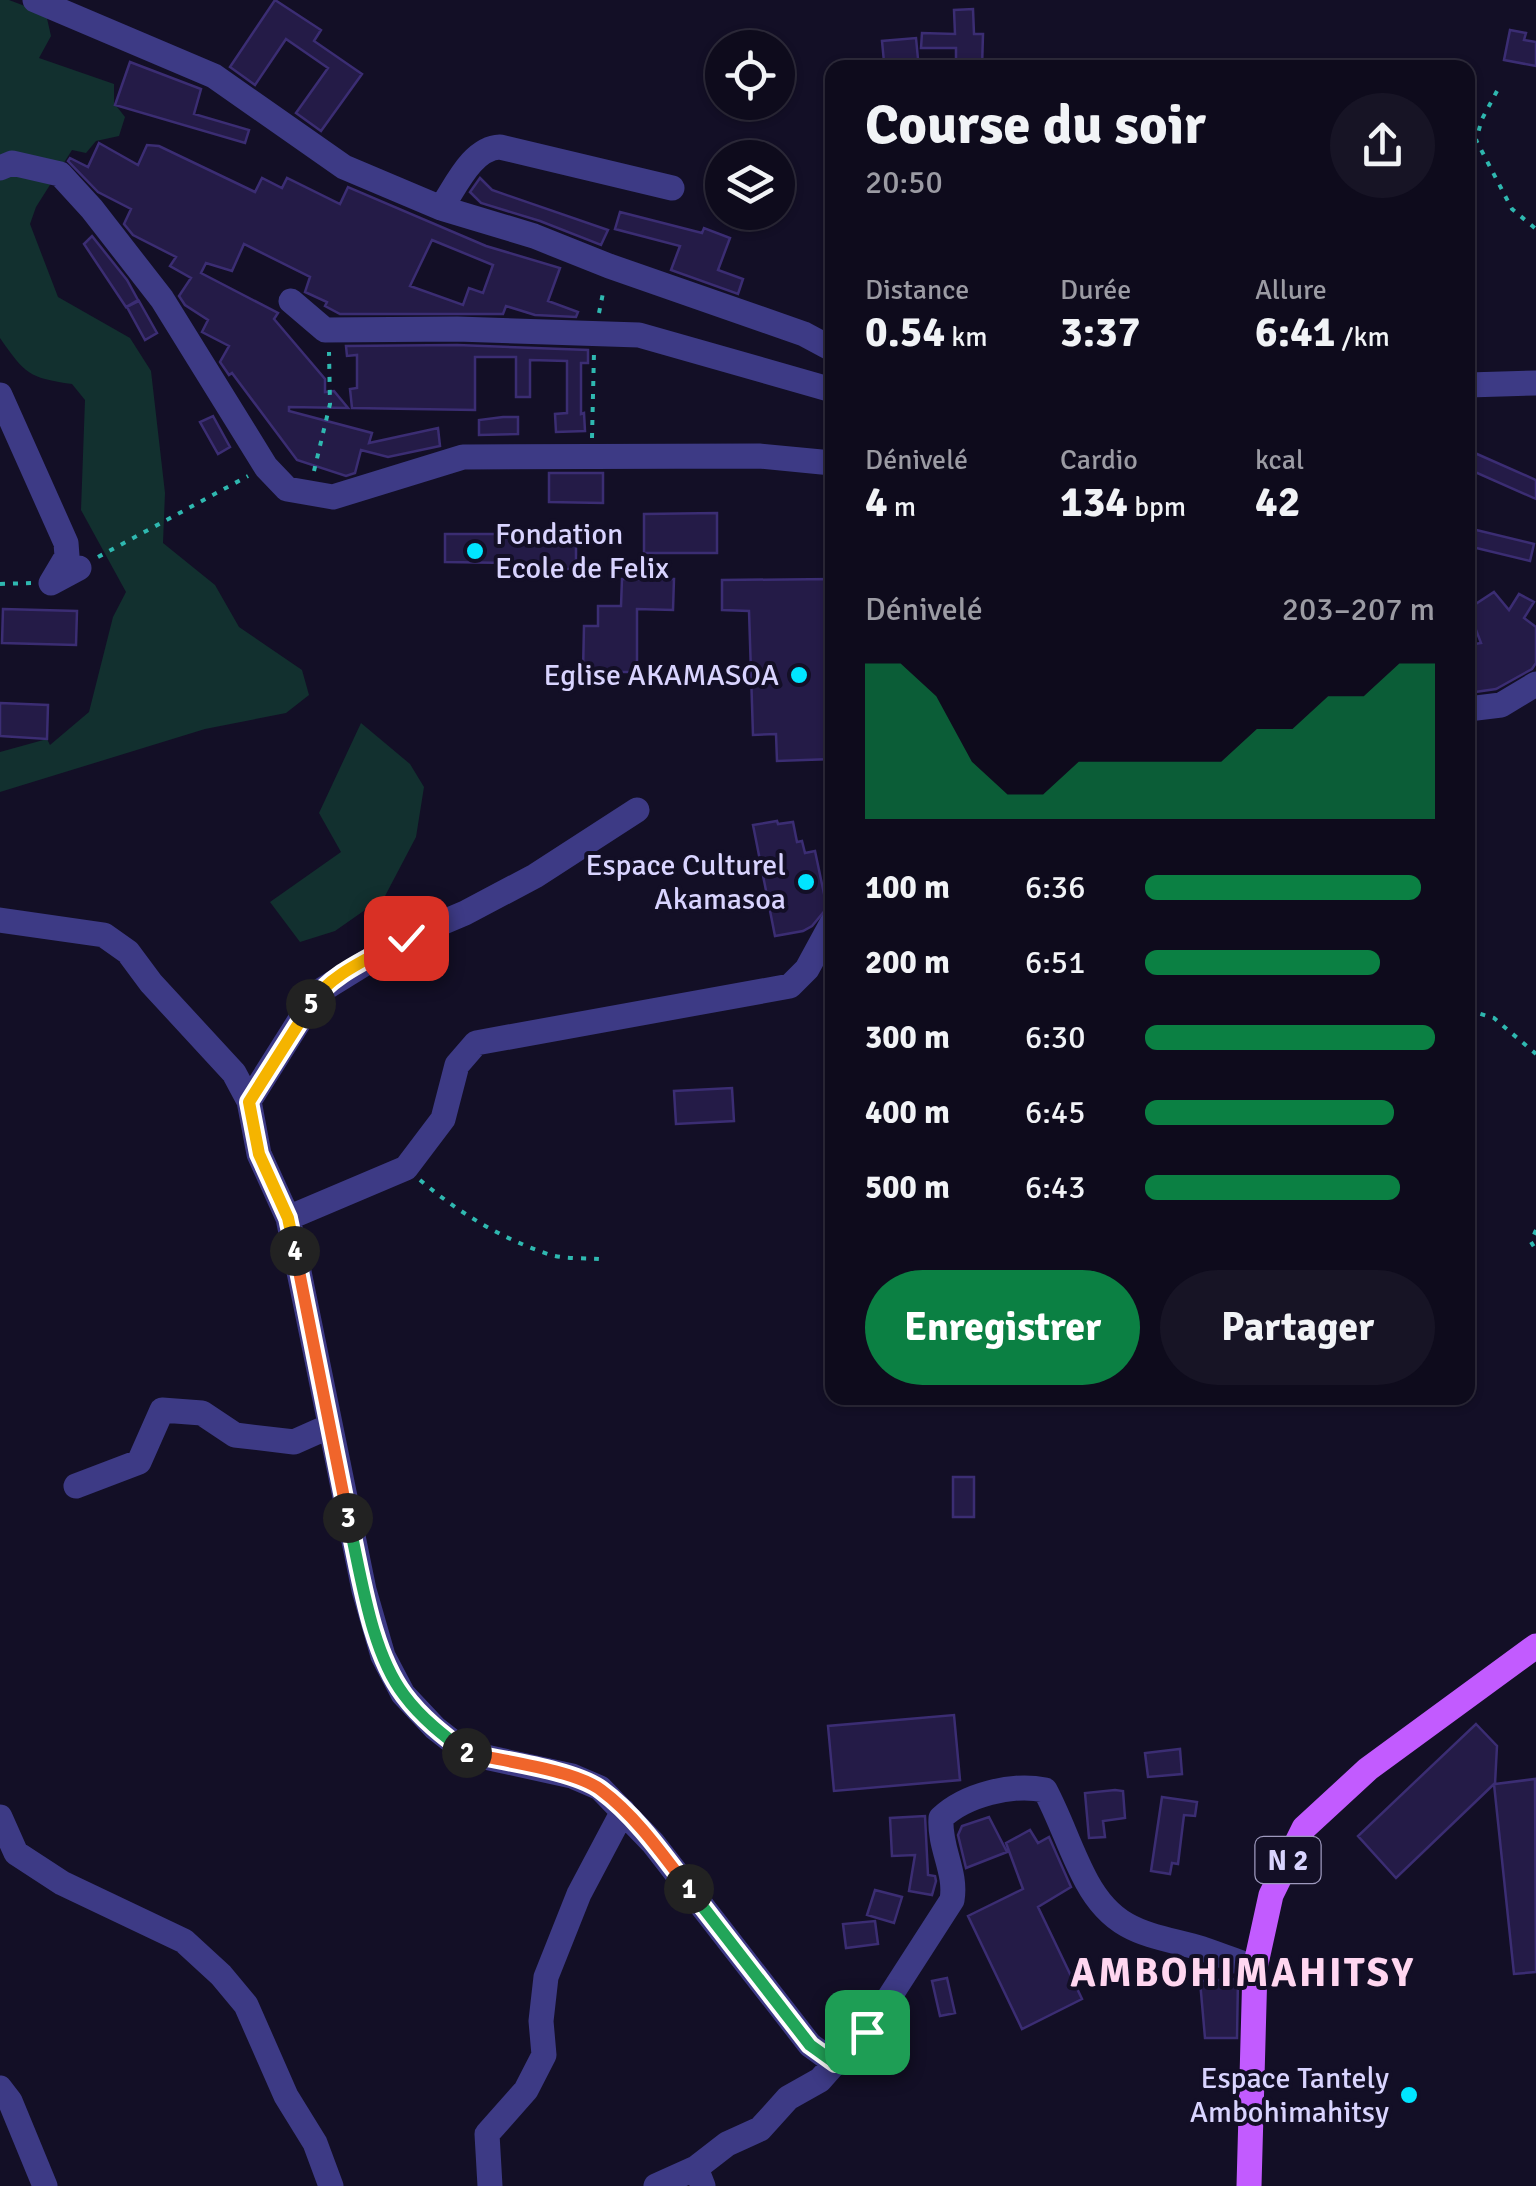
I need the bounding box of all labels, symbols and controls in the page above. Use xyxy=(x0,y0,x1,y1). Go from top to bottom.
map controls xyxy=(705,30,795,230)
button: locate xyxy=(705,30,795,120)
text: Course du soir xyxy=(865,91,1206,159)
button: share xyxy=(1330,93,1435,198)
button: layers xyxy=(705,140,795,230)
text: 20:50 xyxy=(865,163,943,202)
text: Distance xyxy=(865,273,969,307)
text: Durée xyxy=(1060,273,1131,307)
text: Allure xyxy=(1255,273,1327,307)
text: 0.54 xyxy=(865,307,945,358)
text: 3:37 xyxy=(1060,307,1140,358)
text: 6:41 xyxy=(1255,307,1335,358)
text: km xyxy=(945,320,988,354)
text: /km xyxy=(1335,320,1390,354)
text: Dénivelé xyxy=(865,443,968,477)
text: Cardio xyxy=(1060,443,1138,477)
text: kcal xyxy=(1255,443,1304,477)
text: 4 xyxy=(865,477,888,528)
text: 134 xyxy=(1060,477,1128,528)
text: 42 xyxy=(1255,477,1300,528)
text: m xyxy=(888,490,916,524)
text: bpm xyxy=(1128,490,1186,524)
place label: Fondation Ecole de Felix xyxy=(495,516,669,587)
marker: Fondation Ecole de Felix xyxy=(464,540,486,562)
text: Dénivelé xyxy=(865,590,983,629)
text: 203–207 m xyxy=(1282,590,1435,629)
place label: Eglise AKAMASOA xyxy=(544,657,779,694)
marker: Eglise AKAMASOA xyxy=(788,664,810,686)
place label: Espace Culturel Akamasoa xyxy=(585,847,786,918)
text: 100 m xyxy=(865,868,950,907)
text: 6:36 xyxy=(1025,868,1085,907)
marker: Espace Culturel Akamasoa xyxy=(795,871,817,893)
pin xyxy=(364,896,449,981)
icon: check xyxy=(379,911,434,966)
text: 200 m xyxy=(865,943,950,982)
text: 6:51 xyxy=(1025,943,1085,982)
pin: 5 xyxy=(286,979,336,1029)
text: 5 xyxy=(303,987,319,1021)
text: 300 m xyxy=(865,1018,950,1057)
text: 6:30 xyxy=(1025,1018,1085,1057)
text: 400 m xyxy=(865,1093,950,1132)
text: 6:45 xyxy=(1025,1093,1085,1132)
text: 500 m xyxy=(865,1168,950,1207)
text: 6:43 xyxy=(1025,1168,1085,1207)
pin: 4 xyxy=(270,1226,320,1276)
text: 4 xyxy=(287,1234,303,1268)
button: Enregistrer xyxy=(865,1270,1140,1385)
button: Partager xyxy=(1160,1270,1435,1385)
pin: 3 xyxy=(323,1493,373,1543)
text: 3 xyxy=(340,1501,356,1535)
pin: 2 xyxy=(442,1728,492,1778)
text: 2 xyxy=(459,1736,475,1770)
road number: N 2 xyxy=(1256,1837,1320,1883)
pin: 1 xyxy=(664,1864,714,1914)
text: 1 xyxy=(681,1872,697,1906)
district label: AMBOHIMAHITSY xyxy=(1070,1948,1416,1998)
pin xyxy=(825,1990,910,2075)
icon: arrive xyxy=(840,2005,895,2060)
place label: Espace Tantely Ambohimahitsy xyxy=(1190,2060,1389,2131)
marker: Espace Tantely Ambohimahitsy xyxy=(1398,2084,1420,2106)

